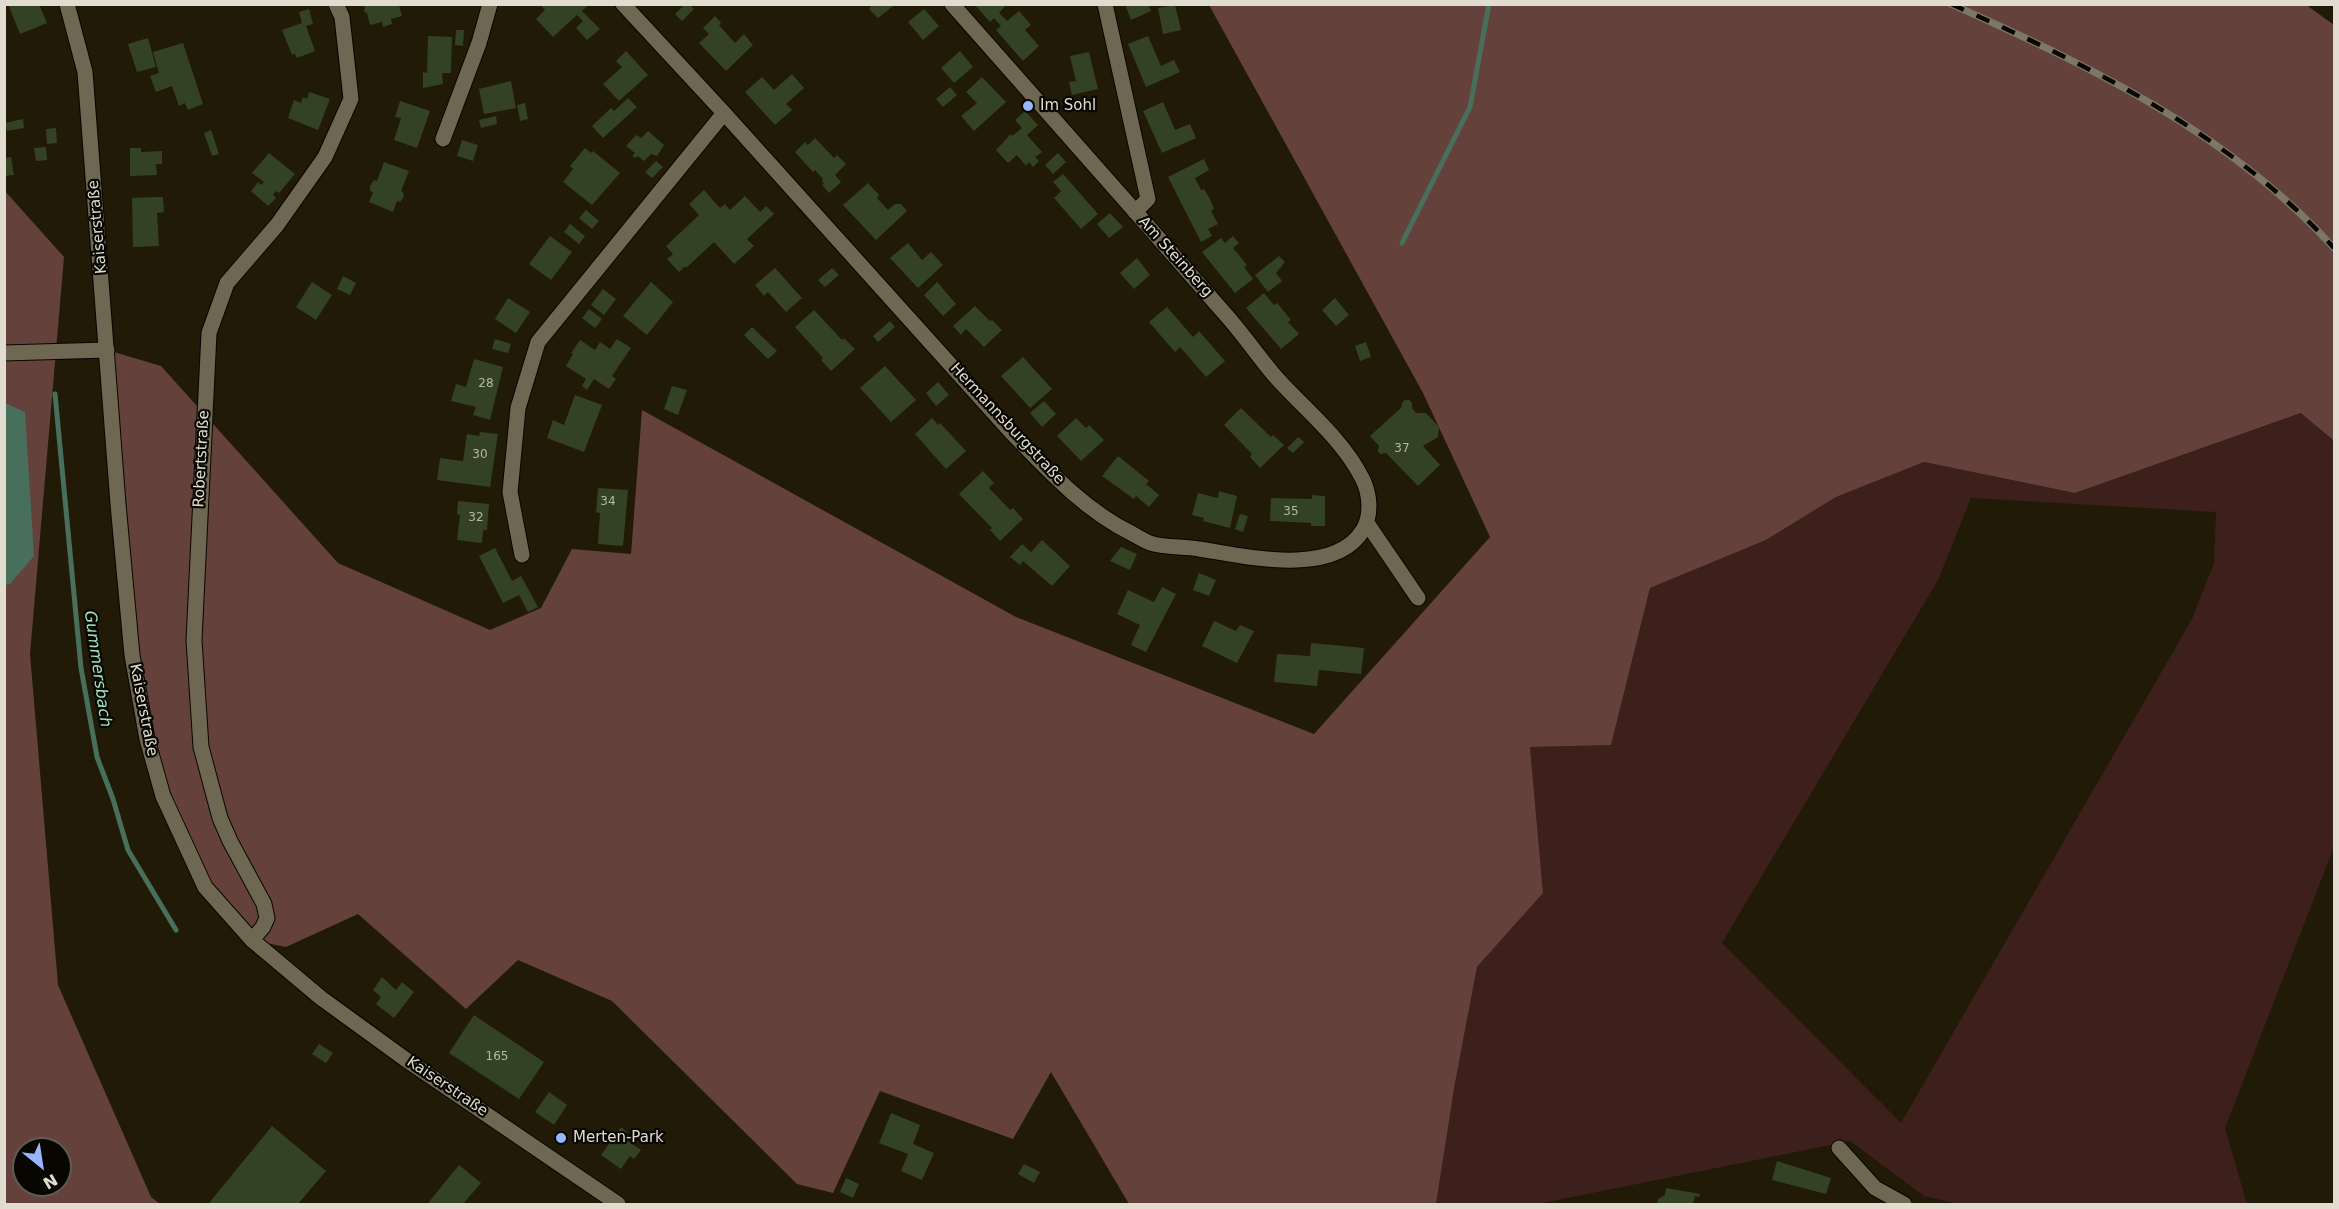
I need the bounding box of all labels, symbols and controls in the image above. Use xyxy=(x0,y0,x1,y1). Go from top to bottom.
place label: Im Sohl xyxy=(1040,97,1096,115)
marker: Im Sohl xyxy=(1021,99,1035,113)
street label: Kaiserstraße xyxy=(85,179,111,275)
street label: Am Steinberg xyxy=(1134,213,1216,301)
street label: Hermannsburgstraße xyxy=(946,360,1068,488)
house number: 28 xyxy=(478,377,494,391)
street label: Robertstraße xyxy=(190,410,214,508)
house number: 37 xyxy=(1394,442,1410,456)
house number: 30 xyxy=(472,448,488,462)
house number: 34 xyxy=(600,495,616,509)
house number: 35 xyxy=(1283,505,1299,519)
house number: 32 xyxy=(468,511,484,525)
water label: Gummersbach xyxy=(79,610,115,728)
street label: Kaiserstraße xyxy=(125,662,161,758)
house number: 165 xyxy=(486,1050,508,1064)
street label: Kaiserstraße xyxy=(403,1053,491,1121)
place label: Merten-Park xyxy=(573,1129,664,1147)
marker: Merten-Park xyxy=(554,1131,568,1145)
north arrow xyxy=(12,1137,72,1197)
text: N xyxy=(40,1170,61,1193)

